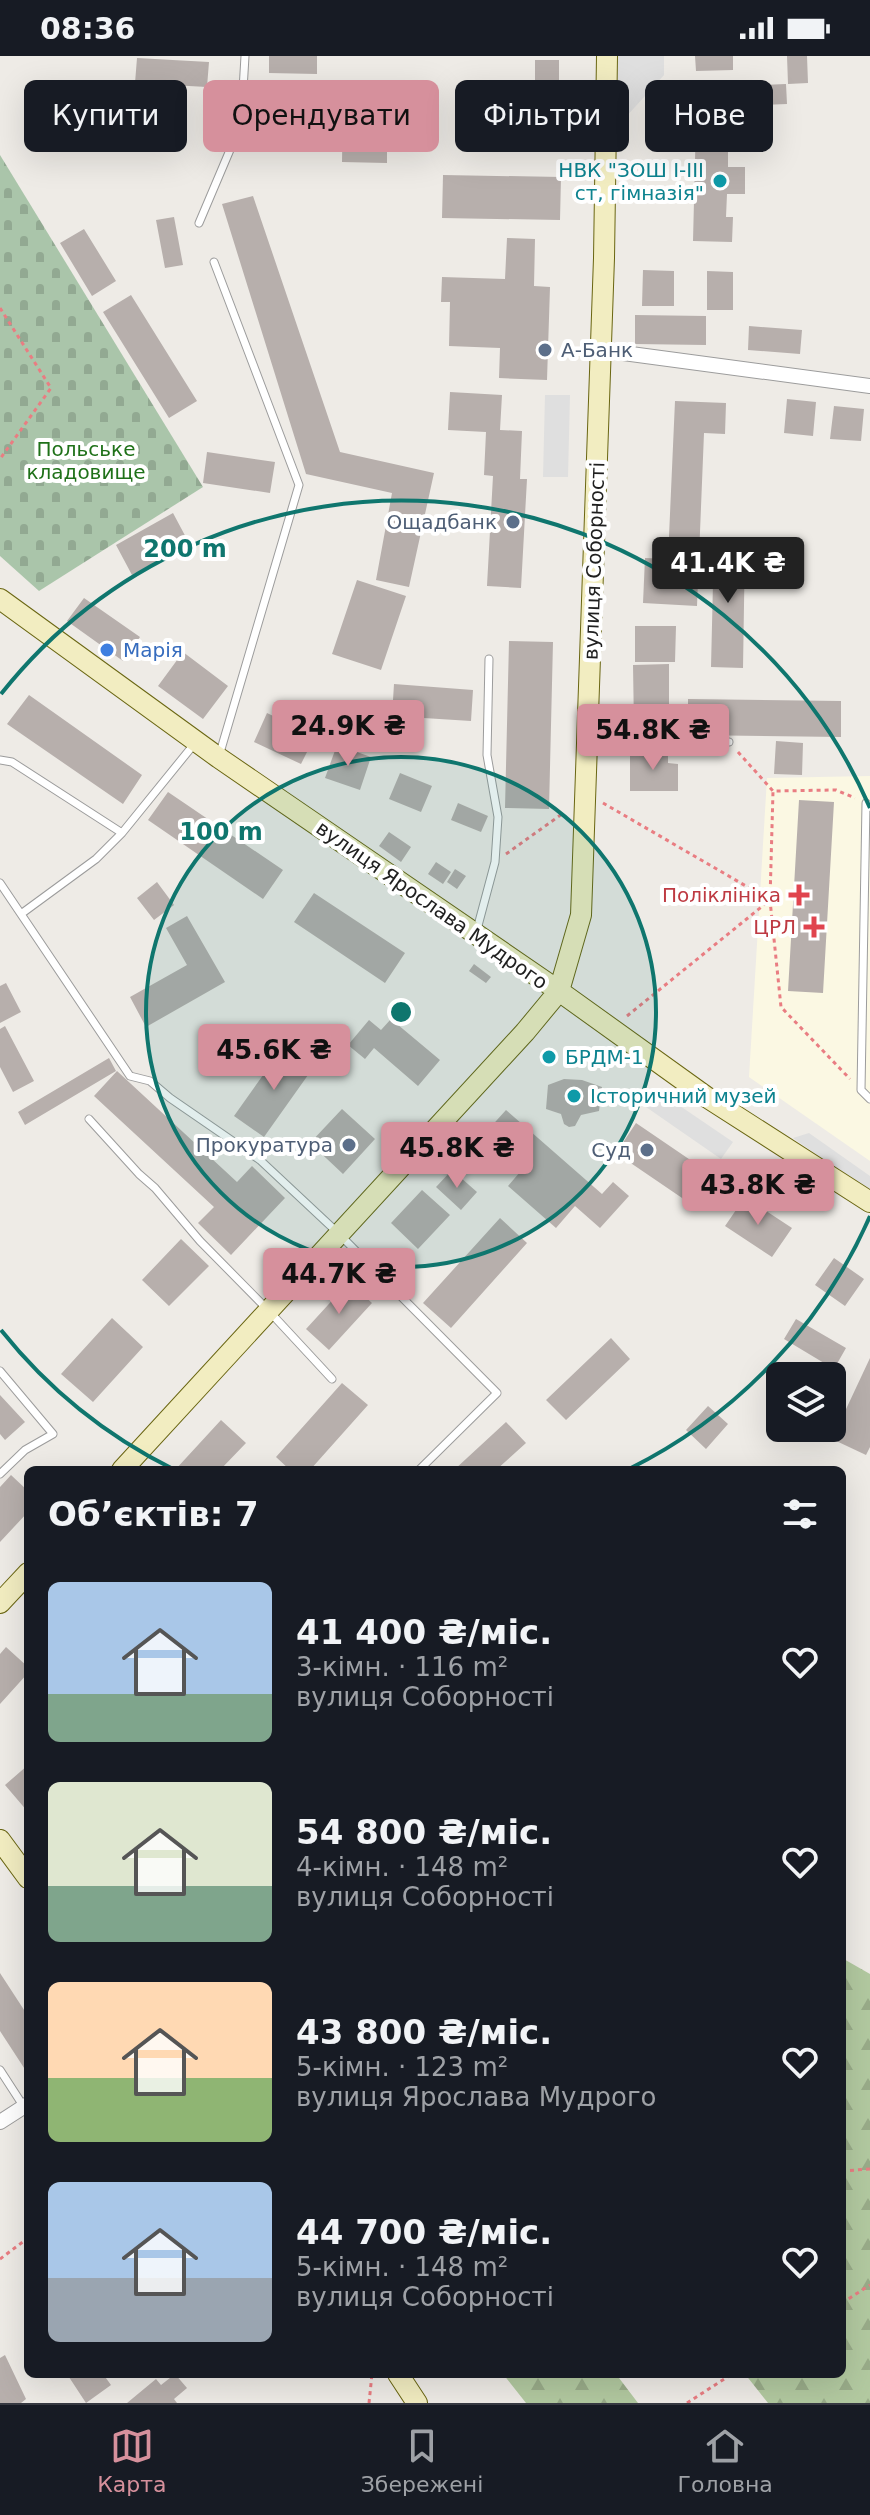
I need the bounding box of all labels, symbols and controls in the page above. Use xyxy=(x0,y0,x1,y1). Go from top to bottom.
text: 08:36 xyxy=(40,11,136,46)
chip: Купити xyxy=(24,80,187,152)
chip: Орендувати xyxy=(203,80,439,152)
chip: Фільтри xyxy=(455,80,629,152)
chip: Нове xyxy=(645,80,773,152)
place label: НВК "ЗОШ І-ІІІ ст, гімназія" xyxy=(558,158,704,205)
marker: НВК "ЗОШ І-ІІІ ст, гімназія" xyxy=(711,172,729,190)
place label: А-Банк xyxy=(561,338,633,362)
marker: А-Банк xyxy=(536,341,554,359)
park label: Польське кладовище xyxy=(26,437,146,484)
street label: вулиця Соборності xyxy=(579,461,609,661)
place label: Ощадбанк xyxy=(387,510,497,534)
marker: Ощадбанк xyxy=(504,513,522,531)
text: 200 m xyxy=(143,535,227,563)
pin: 41.4K ₴ xyxy=(654,537,802,605)
text: 41.4K ₴ xyxy=(670,548,786,578)
place label: Марія xyxy=(123,638,183,662)
marker: Марія xyxy=(98,641,116,659)
pin: 24.9K ₴ xyxy=(274,700,422,768)
pin: 54.8K ₴ xyxy=(579,704,727,772)
text: 24.9K ₴ xyxy=(290,711,406,741)
text: 54.8K ₴ xyxy=(595,715,711,745)
street label: вулиця Ярослава Мудрого xyxy=(312,816,552,994)
text: 100 m xyxy=(179,818,263,846)
place label: Поліклініка xyxy=(662,883,781,907)
marker: Поліклініка xyxy=(788,884,810,906)
place label: ЦРЛ xyxy=(753,915,796,939)
marker: ЦРЛ xyxy=(803,916,825,938)
centre of rings xyxy=(387,998,415,1026)
pin: 45.6K ₴ xyxy=(200,1024,348,1092)
text: 45.6K ₴ xyxy=(216,1035,332,1065)
place label: БРДМ-1 xyxy=(565,1045,644,1069)
marker: БРДМ-1 xyxy=(540,1048,558,1066)
place label: Історичний музей xyxy=(590,1084,777,1108)
marker: Історичний музей xyxy=(565,1087,583,1105)
pin: 45.8K ₴ xyxy=(383,1122,531,1190)
place label: Прокуратура xyxy=(196,1133,333,1157)
text: 45.8K ₴ xyxy=(399,1133,515,1163)
marker: Прокуратура xyxy=(340,1136,358,1154)
place label: Суд xyxy=(591,1138,631,1162)
marker: Суд xyxy=(638,1141,656,1159)
pin: 43.8K ₴ xyxy=(684,1159,832,1227)
text: 43.8K ₴ xyxy=(700,1170,816,1200)
pin: 44.7K ₴ xyxy=(265,1248,413,1316)
text: 44.7K ₴ xyxy=(281,1259,397,1289)
map controls xyxy=(766,1362,846,1442)
button: layers xyxy=(766,1362,846,1442)
icon: filters xyxy=(778,1492,822,1536)
text: Об’єктів: 7 xyxy=(48,1494,259,1534)
text: 41 400 ₴/міс. xyxy=(296,1612,552,1652)
icon: home xyxy=(112,1614,208,1710)
icon: heart xyxy=(778,1640,822,1684)
text: 3-кімн. · 116 m² xyxy=(296,1652,508,1682)
text: вулиця Соборності xyxy=(296,1682,554,1712)
text: 54 800 ₴/міс. xyxy=(296,1812,552,1852)
icon: home xyxy=(112,1814,208,1910)
icon: heart xyxy=(778,1840,822,1884)
text: 4-кімн. · 148 m² xyxy=(296,1852,508,1882)
text: вулиця Соборності xyxy=(296,1882,554,1912)
text: 43 800 ₴/міс. xyxy=(296,2012,552,2052)
icon: home xyxy=(112,2014,208,2110)
icon: heart xyxy=(778,2040,822,2084)
text: 5-кімн. · 123 m² xyxy=(296,2052,508,2082)
text: вулиця Ярослава Мудрого xyxy=(296,2082,656,2112)
text: 44 700 ₴/міс. xyxy=(296,2212,552,2252)
icon: home xyxy=(112,2214,208,2310)
icon: heart xyxy=(778,2240,822,2284)
text: 5-кімн. · 148 m² xyxy=(296,2252,508,2282)
text: вулиця Соборності xyxy=(296,2282,554,2312)
tab: Карта xyxy=(97,2424,167,2497)
tab: Збережені xyxy=(361,2424,483,2497)
tab: Головна xyxy=(678,2424,773,2497)

